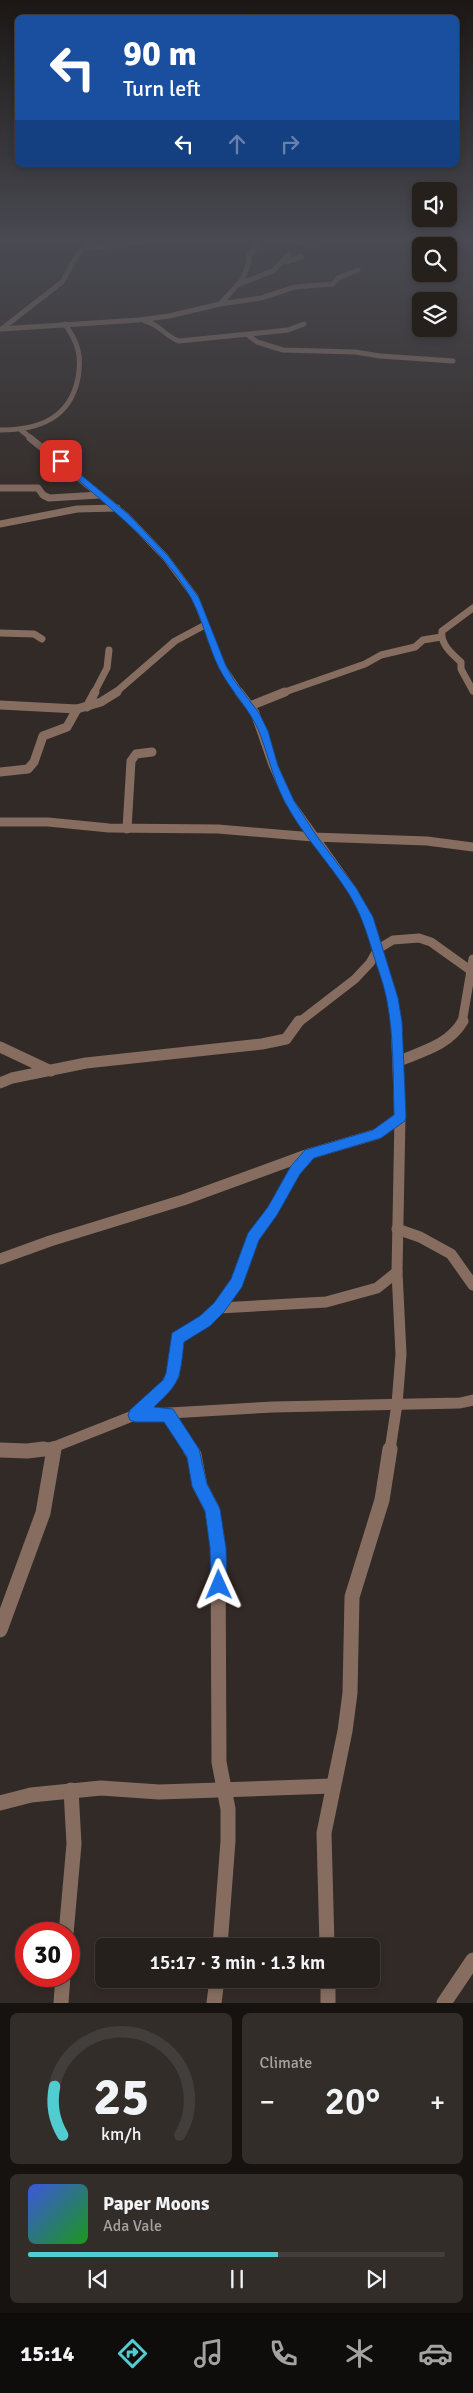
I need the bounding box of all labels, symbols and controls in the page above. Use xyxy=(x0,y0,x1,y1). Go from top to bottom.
text: 90 m xyxy=(123,32,197,75)
icon: left xyxy=(40,35,105,100)
text: Turn left xyxy=(123,75,201,102)
icon: left xyxy=(170,130,198,158)
icon: ahead xyxy=(223,130,251,158)
icon: right xyxy=(276,130,304,158)
map controls xyxy=(412,182,457,337)
button: sound xyxy=(412,182,457,227)
button: search xyxy=(412,237,457,282)
button: layers xyxy=(412,292,457,337)
pin xyxy=(40,440,82,482)
icon: arrive xyxy=(47,447,75,475)
position arrow xyxy=(192,1558,244,1610)
speed limit sign: 30 xyxy=(15,1922,80,1987)
text: 15:17 · 3 min · 1.3 km xyxy=(150,1951,325,1975)
text: Climate xyxy=(260,2053,312,2073)
text: 25 xyxy=(93,2065,149,2129)
text: 20° xyxy=(324,2078,380,2125)
text: − xyxy=(260,2085,275,2119)
text: + xyxy=(430,2085,445,2119)
text: km/h xyxy=(101,2123,141,2145)
text: Paper Moons xyxy=(103,2192,209,2216)
text: Ada Vale xyxy=(103,2216,162,2236)
icon: previous xyxy=(84,2265,112,2293)
icon: pause xyxy=(223,2265,251,2293)
icon: next xyxy=(362,2265,390,2293)
icon: directions xyxy=(115,2336,150,2371)
icon: music xyxy=(191,2336,226,2371)
icon: phone xyxy=(266,2336,301,2371)
icon: climate xyxy=(342,2336,377,2371)
icon: car xyxy=(418,2336,453,2371)
text: 15:14 xyxy=(20,2340,74,2367)

